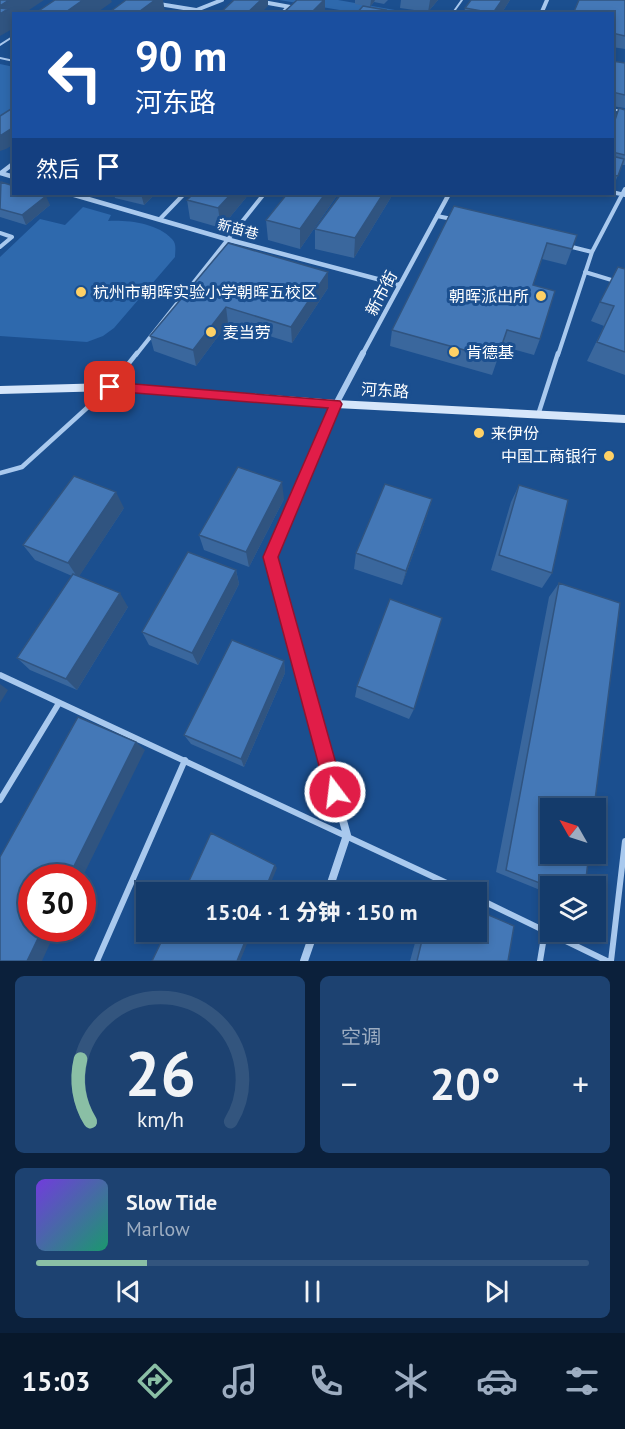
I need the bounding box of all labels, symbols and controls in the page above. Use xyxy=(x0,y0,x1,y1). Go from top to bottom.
text: 90 m xyxy=(135,28,227,83)
icon: left xyxy=(36,36,114,114)
text: 河东路 xyxy=(135,85,216,119)
icon: arrive xyxy=(92,150,125,183)
text: 然后 xyxy=(36,155,80,183)
street label: 新苗巷 xyxy=(215,215,261,243)
street label: 新市街 xyxy=(361,267,401,319)
place label: 杭州市朝晖实验小学朝晖五校区 xyxy=(93,282,317,302)
marker: 杭州市朝晖实验小学朝晖五校区 xyxy=(74,285,88,299)
place label: 朝晖派出所 xyxy=(449,286,529,306)
marker: 朝晖派出所 xyxy=(534,289,548,303)
place label: 麦当劳 xyxy=(223,322,271,342)
marker: 麦当劳 xyxy=(204,325,218,339)
place label: 肯德基 xyxy=(466,342,514,362)
marker: 肯德基 xyxy=(447,345,461,359)
pin xyxy=(84,361,135,412)
icon: arrive xyxy=(93,370,126,403)
street label: 河东路 xyxy=(361,379,409,401)
place label: 来伊份 xyxy=(491,423,539,443)
marker: 来伊份 xyxy=(472,426,486,440)
place label: 中国工商银行 xyxy=(501,446,597,466)
marker: 中国工商银行 xyxy=(602,449,616,463)
position arrow xyxy=(303,760,367,824)
north arrow xyxy=(540,798,606,864)
map controls xyxy=(540,798,606,942)
speed limit sign: 30 xyxy=(18,864,96,942)
button: layers xyxy=(540,876,606,942)
text: 15:04 · 1 分钟 · 150 m xyxy=(206,898,417,926)
text: 空调 xyxy=(341,1024,381,1050)
text: 26 xyxy=(125,1032,195,1113)
text: 20° xyxy=(430,1054,500,1112)
text: − xyxy=(341,1062,358,1105)
text: + xyxy=(572,1062,589,1105)
text: km/h xyxy=(136,1105,183,1133)
text: Slow Tide xyxy=(126,1188,217,1216)
text: Marlow xyxy=(126,1216,190,1242)
icon: previous xyxy=(112,1275,145,1308)
icon: pause xyxy=(296,1275,329,1308)
icon: next xyxy=(480,1275,513,1308)
icon: directions xyxy=(134,1360,176,1402)
icon: music xyxy=(219,1360,261,1402)
icon: phone xyxy=(305,1360,347,1402)
icon: climate xyxy=(390,1360,432,1402)
icon: car xyxy=(476,1360,518,1402)
icon: filters xyxy=(561,1360,603,1402)
text: 15:03 xyxy=(22,1364,90,1398)

